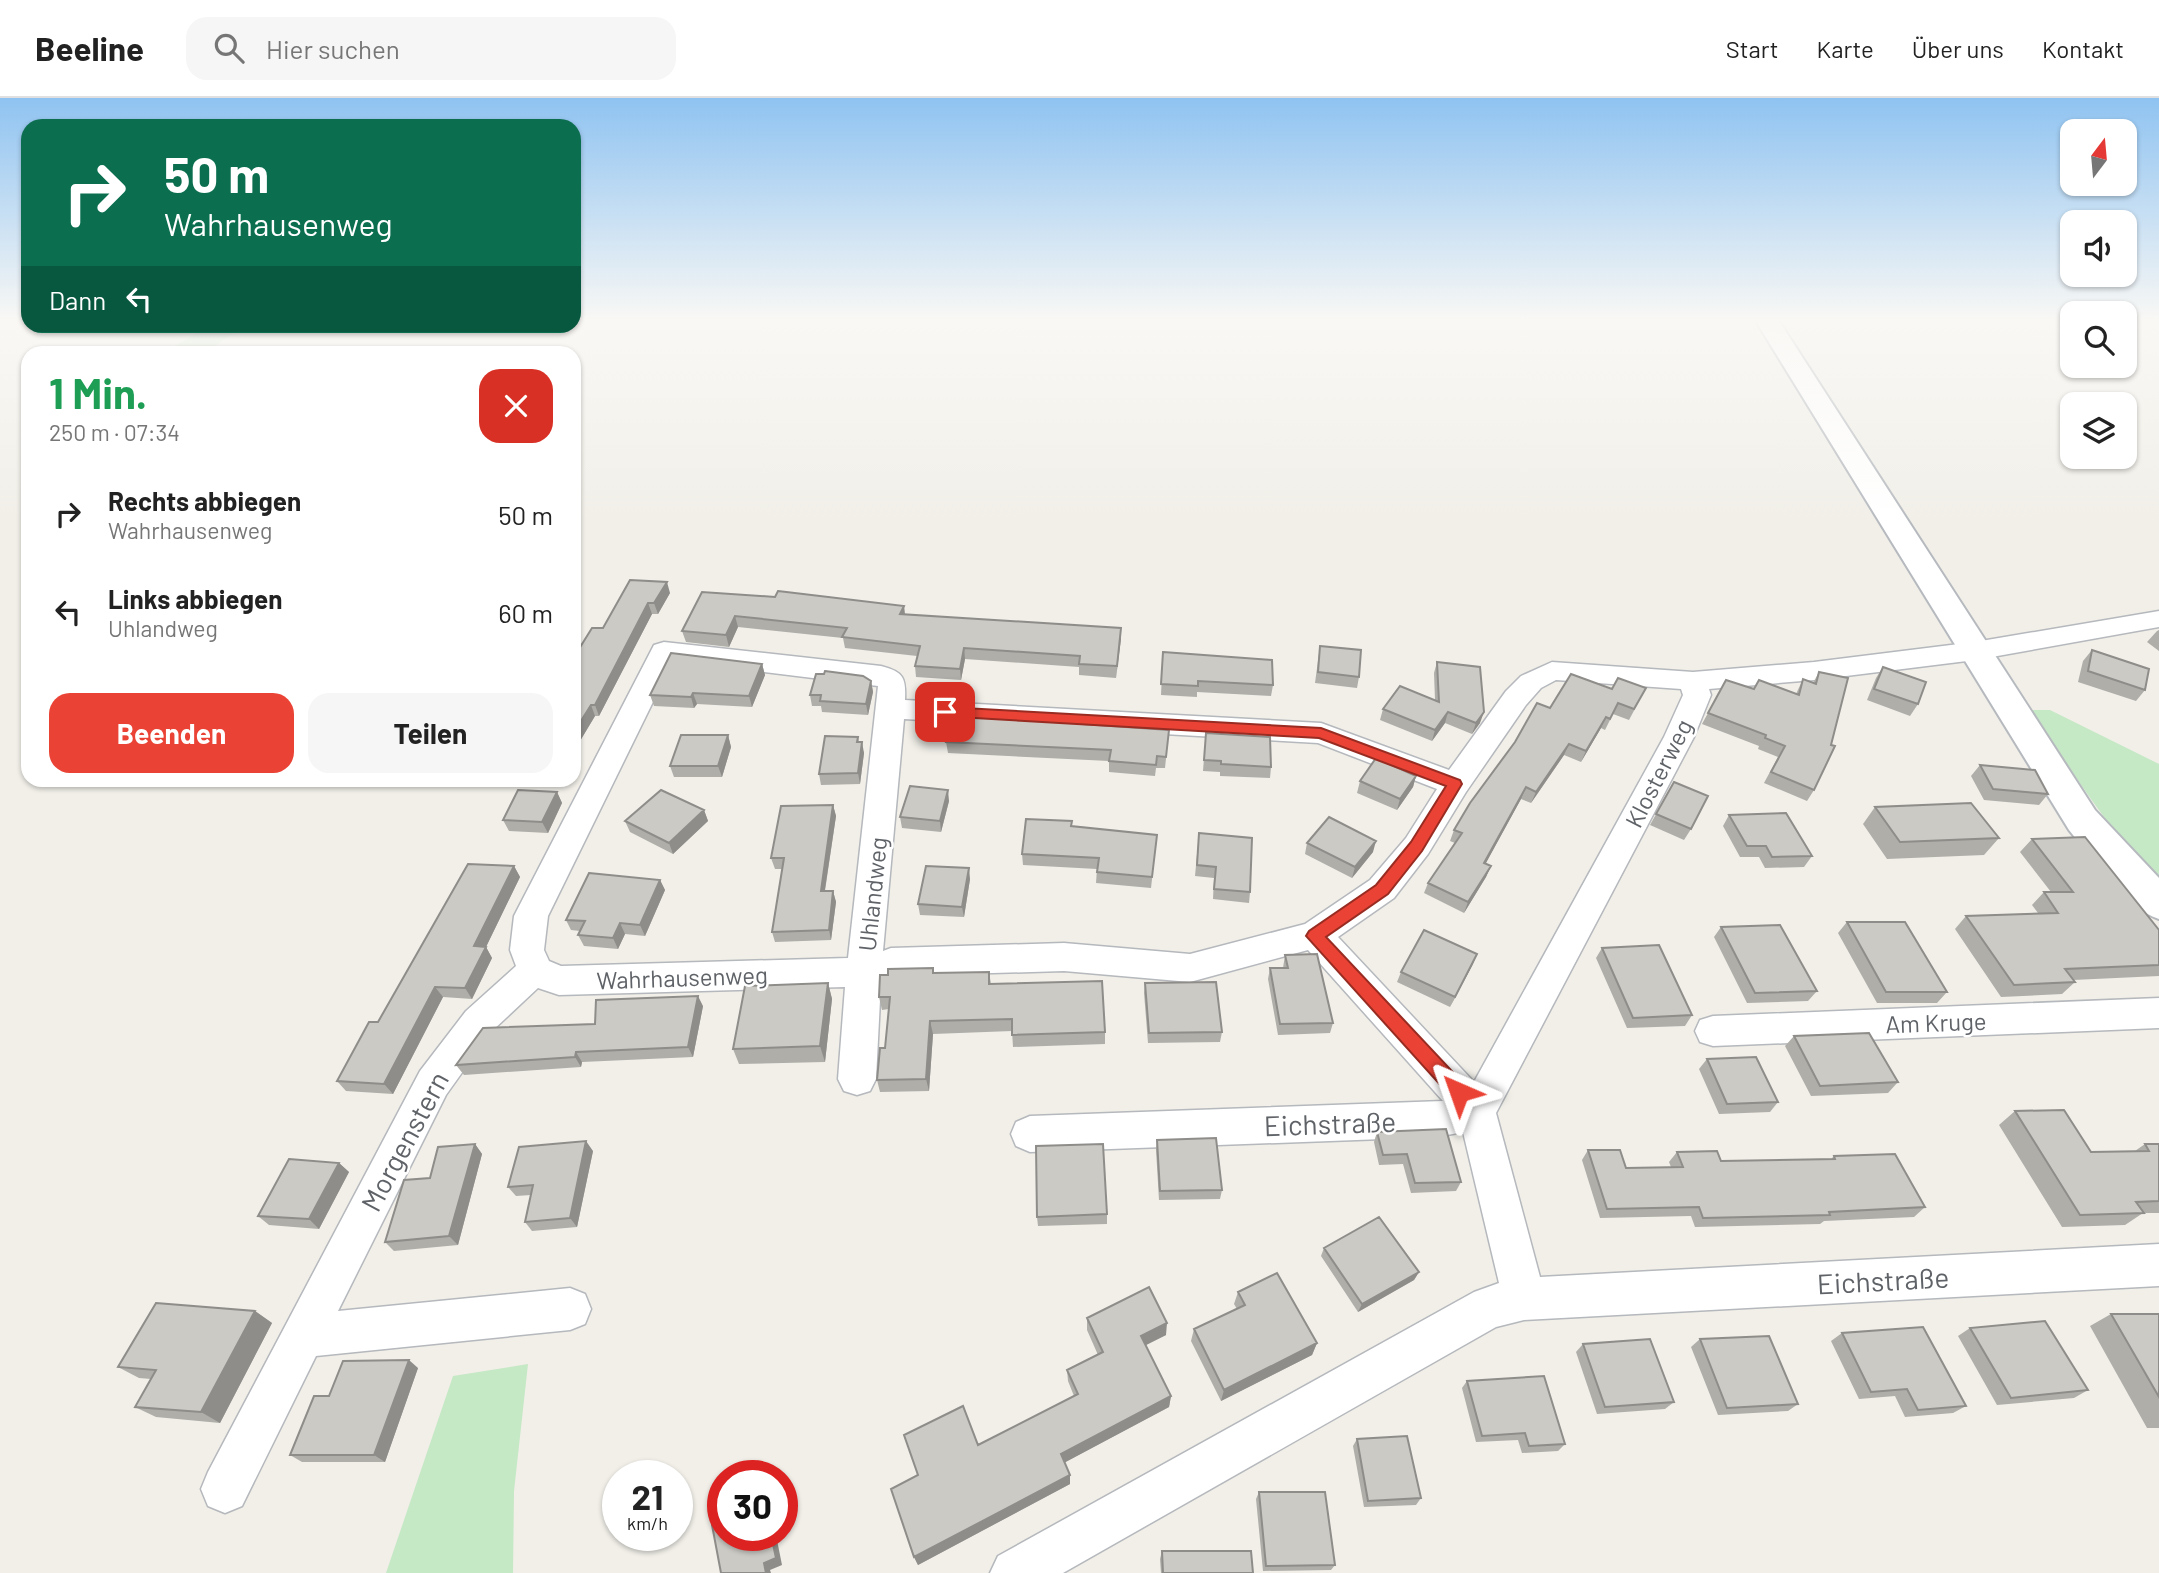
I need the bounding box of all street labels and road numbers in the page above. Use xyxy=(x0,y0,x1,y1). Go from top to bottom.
street label: Klosterweg xyxy=(1618,714,1698,832)
street label: Uhlandweg xyxy=(852,835,892,953)
street label: Wahrhausenweg xyxy=(596,960,768,994)
street label: Am Kruge xyxy=(1885,1006,1987,1038)
street label: Morgenstern xyxy=(353,1065,455,1217)
street label: Eichstraße xyxy=(1263,1104,1397,1142)
street label: Eichstraße xyxy=(1816,1260,1950,1300)

